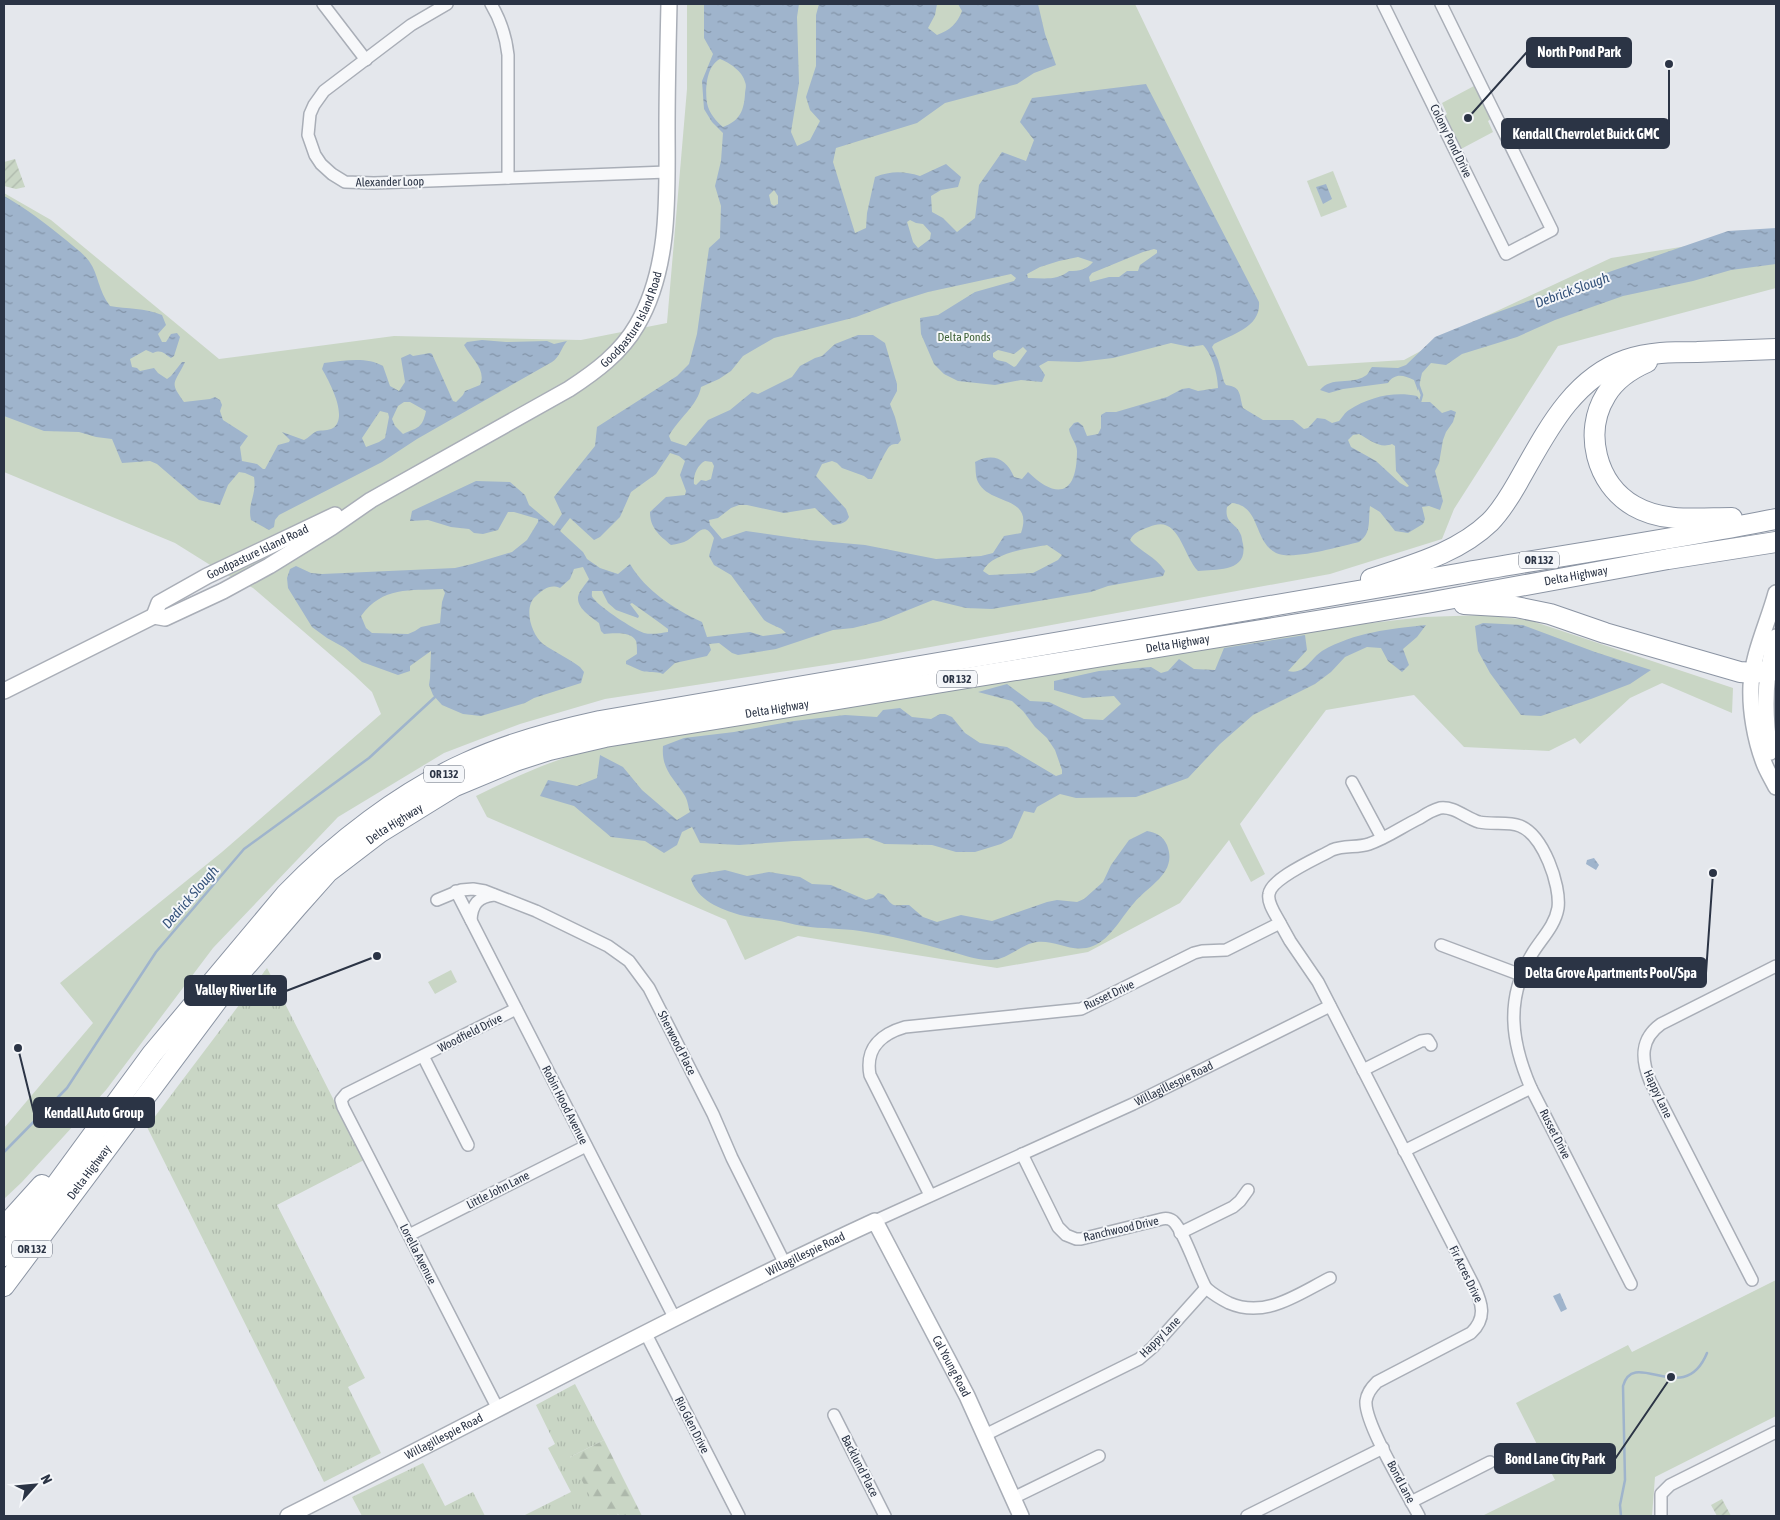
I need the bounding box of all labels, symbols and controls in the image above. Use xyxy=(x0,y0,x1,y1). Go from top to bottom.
callout: North Pond Park xyxy=(1527,38,1631,67)
text: North Pond Park xyxy=(1537,44,1622,60)
street label: Colony Pond Drive xyxy=(1427,102,1475,180)
callout: Kendall Chevrolet Buick GMC xyxy=(1502,119,1669,148)
text: Kendall Chevrolet Buick GMC xyxy=(1513,126,1660,142)
street label: Alexander Loop xyxy=(356,174,425,190)
water label: Debrick Slough xyxy=(1533,269,1611,311)
street label: Goodpasture Island Road xyxy=(597,270,665,371)
park label: Delta Ponds xyxy=(937,330,991,344)
street label: Goodpasture Island Road xyxy=(204,522,311,582)
road number: OR 132 xyxy=(1519,552,1559,568)
street label: Delta Highway xyxy=(1543,563,1609,588)
street label: Delta Highway xyxy=(1145,632,1211,656)
road number: OR 132 xyxy=(937,671,977,688)
street label: Delta Highway xyxy=(744,697,810,721)
road number: OR 132 xyxy=(424,766,464,782)
street label: Delta Highway xyxy=(363,801,425,847)
water label: Dedrick Slough xyxy=(159,862,222,931)
callout: Delta Grove Apartments Pool/Spa xyxy=(1515,958,1706,987)
text: Delta Grove Apartments Pool/Spa xyxy=(1525,965,1697,981)
callout: Valley River Life xyxy=(185,976,286,1005)
street label: Russet Drive xyxy=(1082,977,1136,1013)
text: Valley River Life xyxy=(194,982,277,998)
street label: Sherwood Place xyxy=(655,1009,699,1077)
street label: Woodfield Drive xyxy=(435,1011,505,1055)
street label: Willagillespie Road xyxy=(1132,1058,1215,1109)
street label: Robin Hood Avenue xyxy=(539,1063,591,1147)
street label: Happy Lane xyxy=(1641,1068,1675,1120)
callout: Kendall Auto Group xyxy=(34,1098,154,1127)
text: Kendall Auto Group xyxy=(44,1105,144,1121)
street label: Russet Drive xyxy=(1536,1107,1574,1161)
street label: Delta Highway xyxy=(64,1142,114,1202)
street label: Little John Lane xyxy=(464,1168,532,1212)
street label: Ranchwood Drive xyxy=(1082,1214,1160,1244)
street label: Lorella Avenue xyxy=(397,1221,439,1287)
street label: Willagillespie Road xyxy=(764,1229,847,1279)
road number: OR 132 xyxy=(12,1240,52,1258)
street label: Fir Acres Drive xyxy=(1446,1243,1486,1305)
street label: Happy Lane xyxy=(1137,1314,1183,1360)
street label: Cal Young Road xyxy=(929,1333,973,1399)
street label: Rio Glen Drive xyxy=(672,1394,712,1456)
street label: Willagillespie Road xyxy=(403,1411,485,1462)
street label: Backlund Place xyxy=(838,1433,882,1499)
callout: Bond Lane City Park xyxy=(1495,1444,1615,1473)
text: Bond Lane City Park xyxy=(1505,1451,1606,1467)
street label: Bond Lane xyxy=(1384,1458,1418,1506)
north arrow xyxy=(10,1460,60,1510)
text: N xyxy=(38,1472,56,1486)

